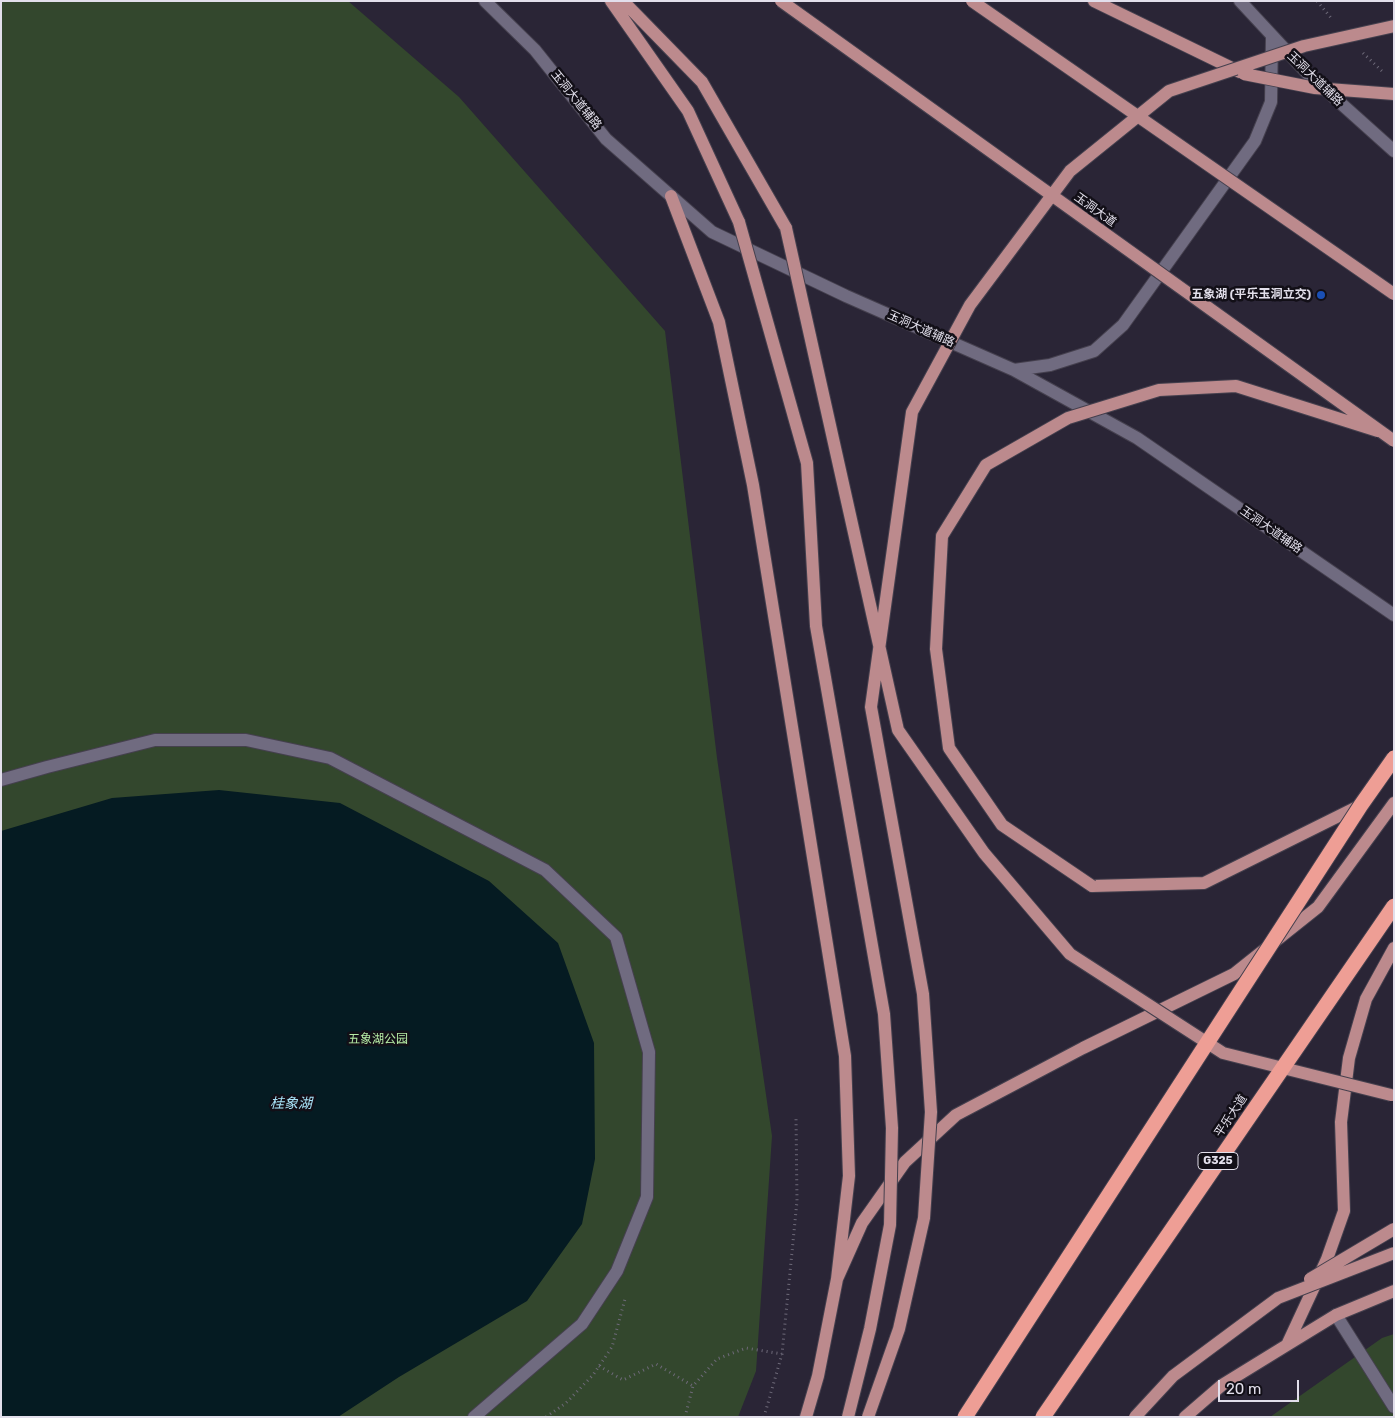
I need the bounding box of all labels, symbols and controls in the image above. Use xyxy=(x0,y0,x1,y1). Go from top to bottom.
street label: 玉洞大道辅路 xyxy=(1284,49,1346,109)
street label: 玉洞大道辅路 xyxy=(548,67,604,133)
street label: 玉洞大道 xyxy=(1071,190,1119,230)
place label: 五象湖 (平乐玉洞立交) xyxy=(1191,288,1311,302)
marker: 五象湖 (平乐玉洞立交) xyxy=(1315,289,1327,301)
street label: 玉洞大道辅路 xyxy=(885,308,957,350)
street label: 玉洞大道辅路 xyxy=(1237,503,1305,557)
park label: 五象湖公园 xyxy=(348,1033,408,1047)
street label: 平乐大道 xyxy=(1212,1092,1250,1140)
water label: 桂象湖 xyxy=(270,1096,312,1112)
road number: G325 xyxy=(1198,1152,1238,1170)
scale bar xyxy=(1220,1370,1301,1402)
text: 20 m xyxy=(1226,1380,1261,1398)

